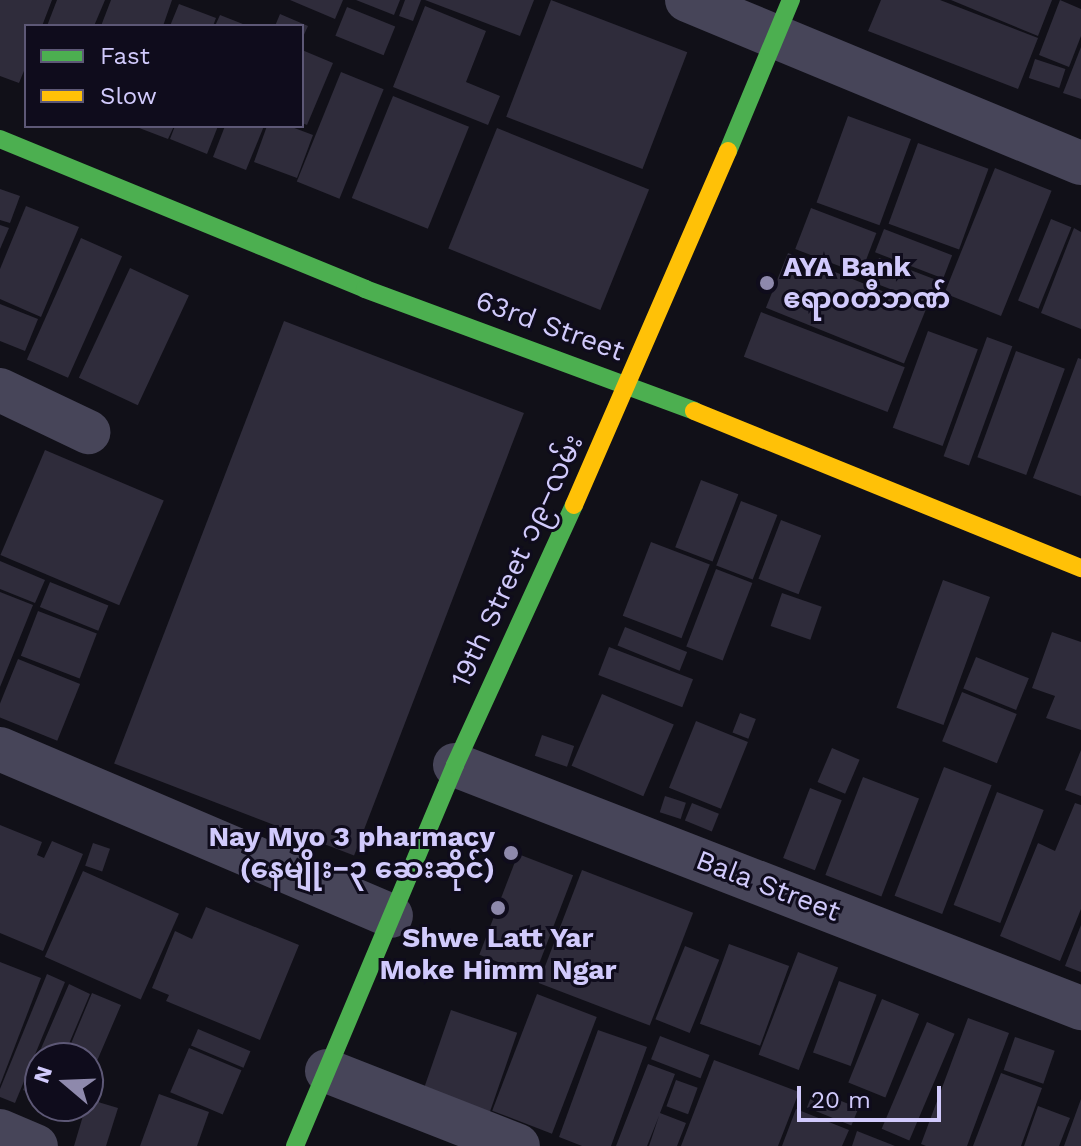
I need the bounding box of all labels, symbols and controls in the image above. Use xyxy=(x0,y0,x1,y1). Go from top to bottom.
legend xyxy=(24,24,304,128)
text: Fast xyxy=(100,42,150,70)
text: Slow xyxy=(100,82,157,110)
place label: AYA Bank ဧရာ၀တီဘဏ် xyxy=(783,250,950,316)
marker: AYA Bank ဧရာ၀တီဘဏ် xyxy=(758,274,776,292)
street label: 63rd Street xyxy=(471,284,629,368)
street label: 19th Street ၁၉−လမ်း xyxy=(444,429,590,693)
place label: Nay Myo 3 pharmacy (နေမျိုး−၃ ဆေးဆိုင်) xyxy=(208,820,495,886)
street label: Bala Street xyxy=(691,843,845,929)
marker: Nay Myo 3 pharmacy (နေမျိုး−၃ ဆေးဆိုင်) xyxy=(502,844,520,862)
marker: Shwe Latt Yar Moke Himm Ngar xyxy=(489,899,507,917)
place label: Shwe Latt Yar Moke Himm Ngar xyxy=(379,921,617,987)
north arrow xyxy=(24,1042,104,1122)
text: N xyxy=(28,1063,57,1086)
scale bar xyxy=(801,1070,945,1120)
text: 20 m xyxy=(811,1086,871,1114)

